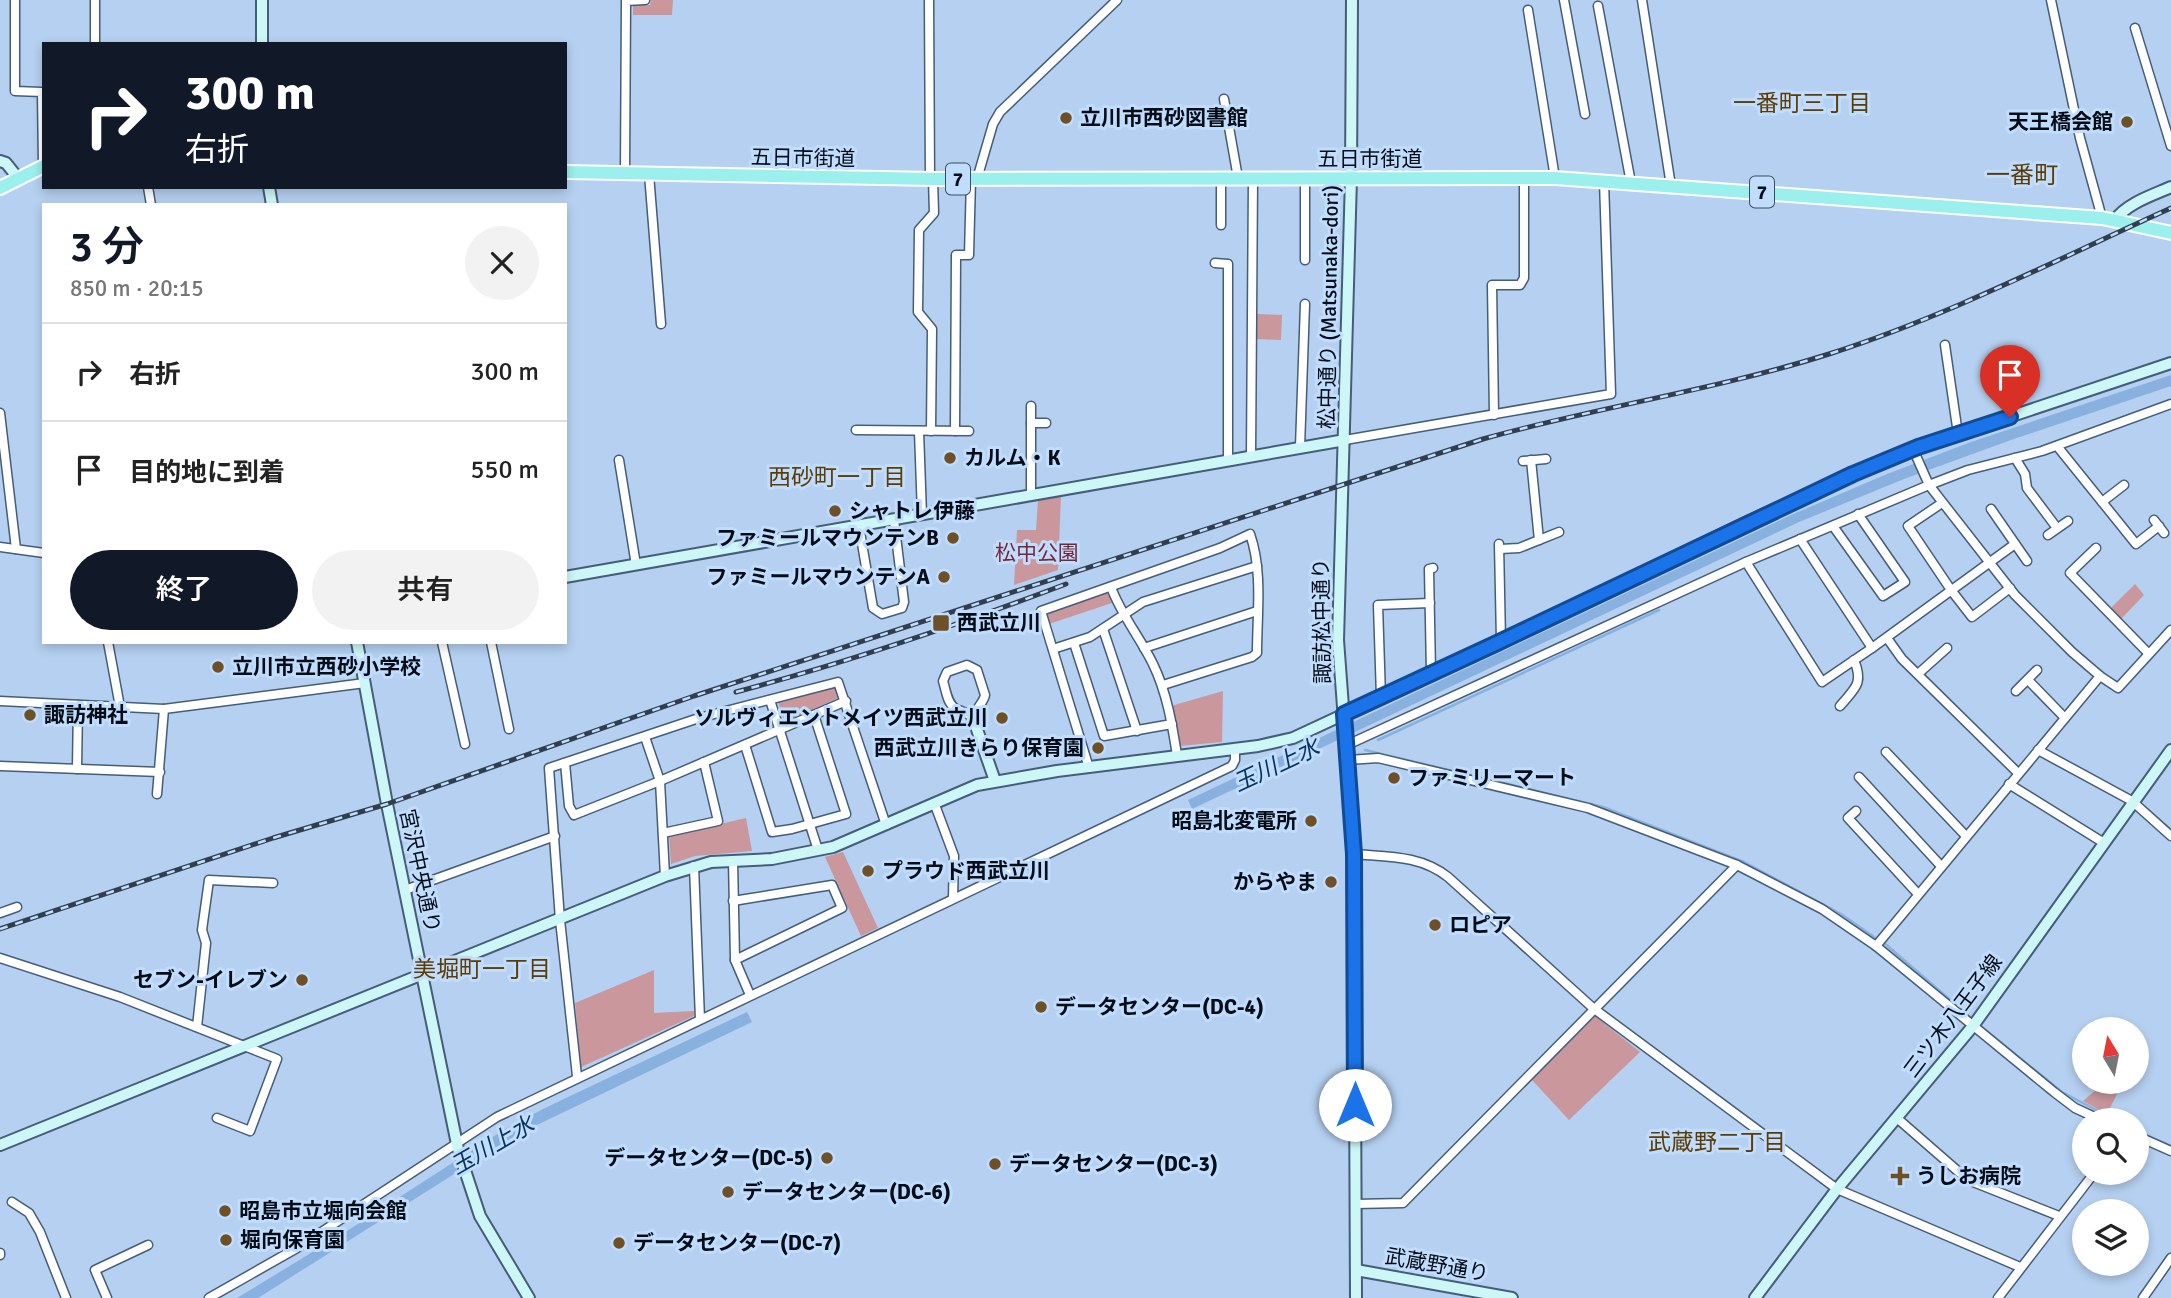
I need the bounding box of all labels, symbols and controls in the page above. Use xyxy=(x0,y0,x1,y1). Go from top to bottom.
text: 300 m xyxy=(185,63,315,123)
icon: right xyxy=(70,70,161,161)
district label: 一番町三丁目 xyxy=(1733,89,1871,118)
place label: 立川市西砂図書館 xyxy=(1080,105,1248,131)
place label: 天王橋会館 xyxy=(2008,109,2113,135)
marker: 立川市西砂図書館 xyxy=(1058,110,1074,126)
marker: 天王橋会館 xyxy=(2119,114,2135,130)
text: 右折 xyxy=(185,130,249,169)
street label: 五日市街道 xyxy=(750,144,856,172)
street label: 五日市街道 xyxy=(1318,146,1423,172)
district label: 一番町 xyxy=(1986,160,2058,190)
road number: 7 xyxy=(946,164,970,195)
road number: 7 xyxy=(1750,176,1774,208)
street label: 松中通り (Matsunaka-dori) xyxy=(1314,185,1344,429)
text: 3 分 xyxy=(70,222,144,273)
button: close xyxy=(465,226,539,300)
text: 850 m · 20:15 xyxy=(70,274,204,303)
pin xyxy=(1980,345,2040,417)
icon: right xyxy=(70,353,108,391)
text: 300 m xyxy=(470,356,539,388)
icon: arrive xyxy=(1991,356,2029,394)
text: 右折 xyxy=(129,359,181,391)
place label: カルム・K xyxy=(964,445,1061,471)
marker: カルム・K xyxy=(942,450,958,466)
icon: arrive xyxy=(70,451,108,489)
text: 550 m xyxy=(470,454,539,486)
text: 目的地に到着 xyxy=(129,457,285,489)
district label: 西砂町一丁目 xyxy=(768,463,906,492)
place label: シャトレ伊藤 xyxy=(849,498,975,524)
marker: シャトレ伊藤 xyxy=(827,503,843,519)
place label: ファミールマウンテンB xyxy=(716,525,939,551)
marker: ファミールマウンテンB xyxy=(945,530,961,546)
park label: 松中公園 xyxy=(995,540,1079,566)
button: 終了 xyxy=(70,550,298,630)
button: 共有 xyxy=(312,550,539,630)
street label: 諏訪松中通り xyxy=(1308,558,1336,684)
place label: ファミールマウンテンA xyxy=(707,564,931,590)
marker: ファミールマウンテンA xyxy=(936,569,952,585)
place label: 西武立川 xyxy=(957,610,1041,636)
marker: 西武立川 xyxy=(931,613,951,633)
place label: 立川市立西砂小学校 xyxy=(232,654,421,680)
marker: 立川市立西砂小学校 xyxy=(210,659,226,675)
place label: 諏訪神社 xyxy=(44,702,128,728)
place label: ソルヴィエントメイツ西武立川 xyxy=(694,705,988,731)
marker: 諏訪神社 xyxy=(22,707,38,723)
marker: ソルヴィエントメイツ西武立川 xyxy=(994,710,1010,726)
water label: 玉川上水 xyxy=(1228,732,1327,798)
place label: 西武立川きらり保育園 xyxy=(874,735,1084,761)
marker: 西武立川きらり保育園 xyxy=(1090,740,1106,756)
place label: ファミリーマート xyxy=(1408,765,1576,791)
marker: ファミリーマート xyxy=(1386,770,1402,786)
street label: 宮沢中央通り xyxy=(394,807,446,935)
place label: 昭島北変電所 xyxy=(1171,808,1297,834)
marker: 昭島北変電所 xyxy=(1303,813,1319,829)
place label: プラウド西武立川 xyxy=(882,858,1050,884)
marker: プラウド西武立川 xyxy=(860,863,876,879)
place label: からやま xyxy=(1233,869,1317,895)
marker: からやま xyxy=(1323,874,1339,890)
place label: ロピア xyxy=(1449,912,1512,938)
marker: ロピア xyxy=(1427,917,1443,933)
street label: 三ツ木八王子線 xyxy=(1898,949,2008,1083)
district label: 美堀町一丁目 xyxy=(413,955,551,984)
place label: セブン-イレブン xyxy=(133,967,288,993)
marker: セブン-イレブン xyxy=(294,972,310,988)
place label: データセンター(DC-4) xyxy=(1055,994,1264,1020)
marker: データセンター(DC-4) xyxy=(1033,999,1049,1015)
north arrow xyxy=(2072,1017,2149,1094)
map controls xyxy=(2072,1017,2149,1276)
position arrow xyxy=(1318,1068,1392,1142)
water label: 玉川上水 xyxy=(445,1108,542,1181)
button: search xyxy=(2072,1108,2149,1185)
district label: 武蔵野二丁目 xyxy=(1648,1128,1786,1157)
place label: データセンター(DC-5) xyxy=(604,1145,813,1171)
marker: データセンター(DC-5) xyxy=(819,1150,835,1166)
place label: データセンター(DC-3) xyxy=(1009,1151,1218,1177)
marker: データセンター(DC-3) xyxy=(987,1156,1003,1172)
place label: うしお病院 xyxy=(1916,1163,2021,1189)
marker: うしお病院 xyxy=(1890,1166,1910,1186)
place label: データセンター(DC-6) xyxy=(742,1179,951,1205)
marker: データセンター(DC-6) xyxy=(720,1184,736,1200)
place label: 昭島市立堀向会館 xyxy=(239,1198,407,1224)
button: layers xyxy=(2072,1199,2149,1276)
marker: 昭島市立堀向会館 xyxy=(217,1203,233,1219)
place label: 堀向保育園 xyxy=(240,1227,345,1253)
place label: データセンター(DC-7) xyxy=(633,1230,841,1256)
marker: 堀向保育園 xyxy=(218,1232,234,1248)
marker: データセンター(DC-7) xyxy=(611,1235,627,1251)
street label: 武蔵野通り xyxy=(1383,1243,1491,1287)

